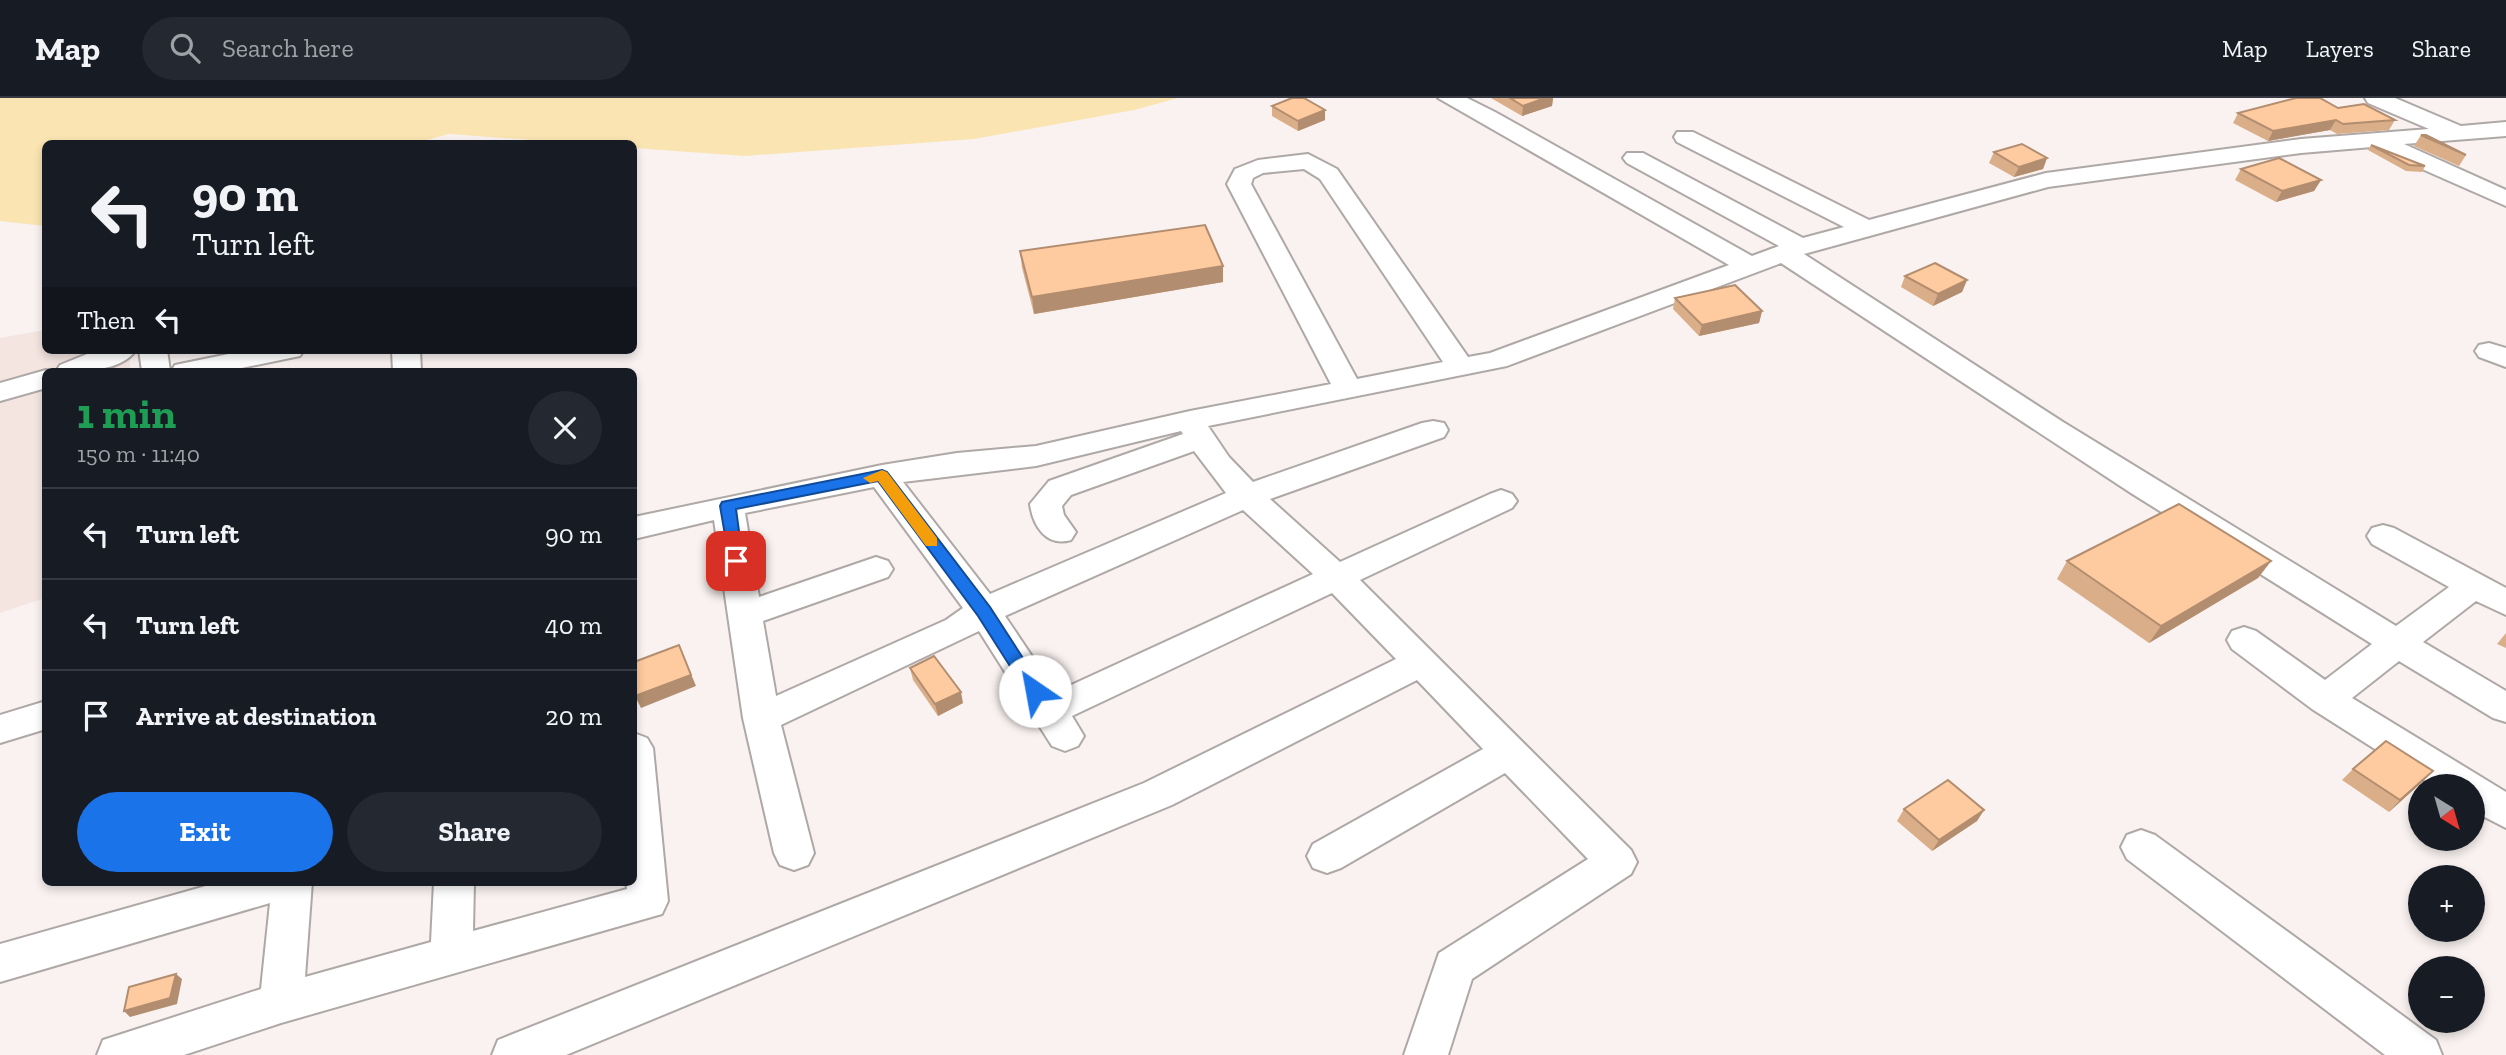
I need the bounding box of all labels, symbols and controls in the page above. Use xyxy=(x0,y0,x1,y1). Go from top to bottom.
search box xyxy=(142,17,632,80)
text: Map xyxy=(35,29,100,68)
icon: search xyxy=(166,29,204,67)
text: Search here xyxy=(222,32,354,64)
text: Map xyxy=(2222,34,2268,63)
text: Layers xyxy=(2306,34,2374,63)
text: Share xyxy=(2412,34,2471,63)
text: 90 m xyxy=(192,165,299,224)
icon: left xyxy=(77,168,168,259)
text: Turn left xyxy=(192,225,314,263)
icon: left xyxy=(149,301,187,339)
text: Then xyxy=(77,304,135,336)
text: 1 min xyxy=(77,388,176,439)
button: close xyxy=(528,391,602,465)
text: 150 m · 11:40 xyxy=(77,440,200,468)
icon: left xyxy=(77,515,115,553)
text: Turn left xyxy=(136,518,239,550)
text: 90 m xyxy=(545,518,602,550)
pin xyxy=(706,531,766,591)
icon: arrive xyxy=(717,542,755,580)
icon: left xyxy=(77,606,115,644)
text: Turn left xyxy=(136,609,239,641)
text: 40 m xyxy=(545,609,602,641)
position arrow xyxy=(998,654,1072,728)
icon: arrive xyxy=(77,697,115,735)
text: Arrive at destination xyxy=(136,700,376,732)
text: 20 m xyxy=(545,700,602,732)
north arrow xyxy=(2408,774,2485,850)
map controls xyxy=(2408,774,2485,1033)
button: Exit xyxy=(77,792,333,872)
button: Share xyxy=(347,792,602,872)
button: + xyxy=(2408,865,2485,942)
button: − xyxy=(2408,956,2485,1033)

